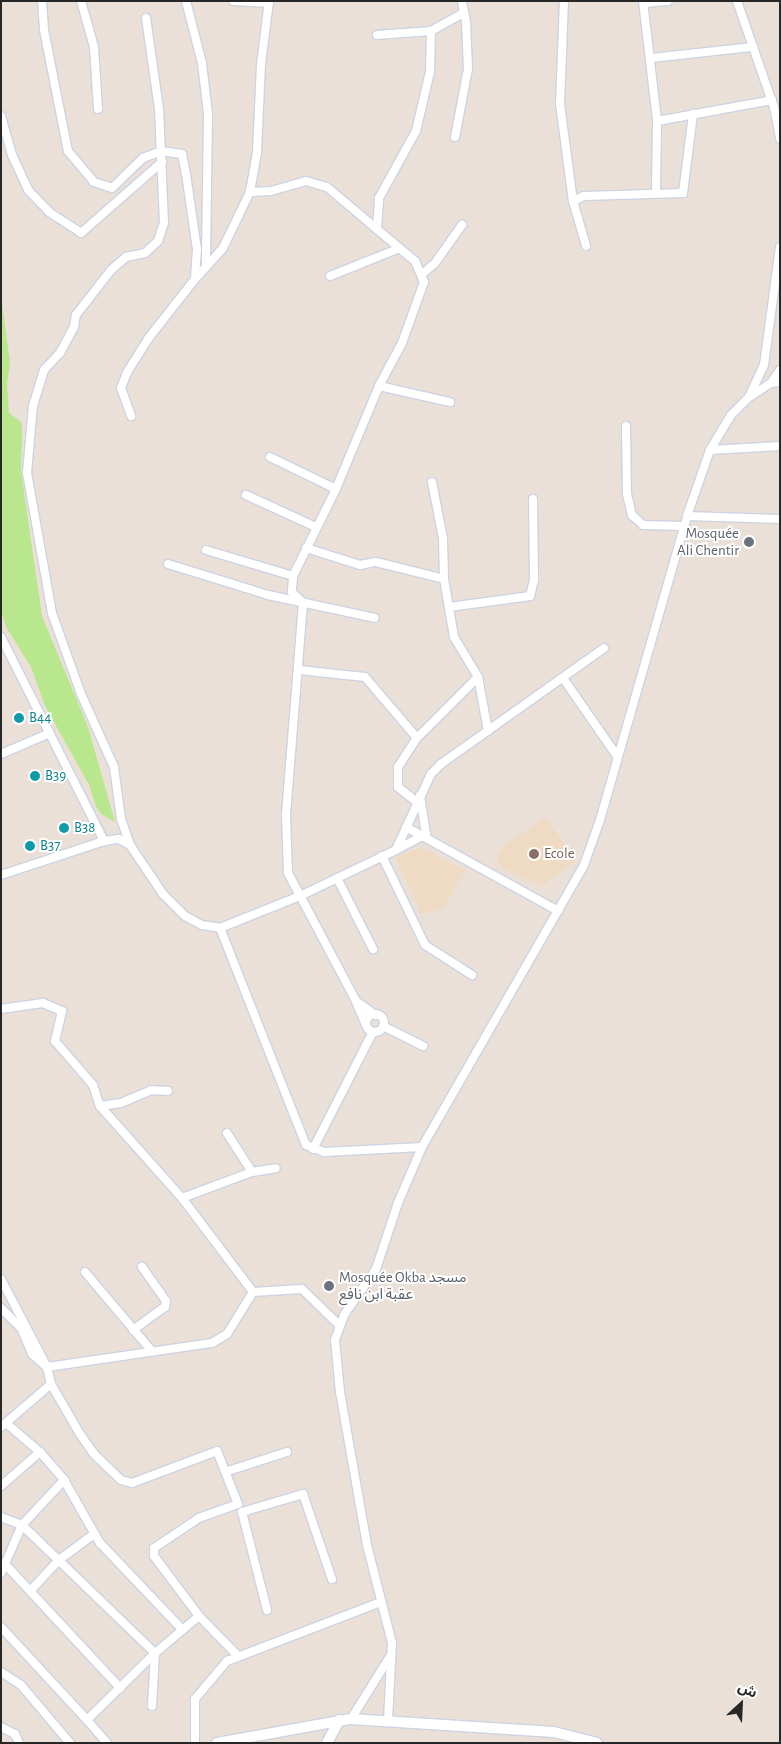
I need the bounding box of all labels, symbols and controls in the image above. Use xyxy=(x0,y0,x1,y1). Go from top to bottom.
place label: Mosquée Ali Chentir xyxy=(677,524,739,559)
marker: Mosquée Ali Chentir xyxy=(743,536,755,548)
place label: B44 xyxy=(29,709,51,727)
marker: B44 xyxy=(13,712,25,724)
place label: B39 xyxy=(45,767,66,785)
marker: B39 xyxy=(29,770,41,782)
place label: B38 xyxy=(74,819,95,837)
marker: B38 xyxy=(58,822,70,834)
place label: B37 xyxy=(40,837,60,855)
marker: B37 xyxy=(24,840,36,852)
place label: Ecole xyxy=(544,845,575,863)
marker: Ecole xyxy=(528,848,540,860)
place label: Mosquée Okba مسجد عقبة ابن نافع xyxy=(339,1268,467,1303)
marker: Mosquée Okba مسجد عقبة ابن نافع xyxy=(323,1280,335,1292)
north arrow xyxy=(716,1679,766,1729)
text: ش xyxy=(736,1680,759,1701)

